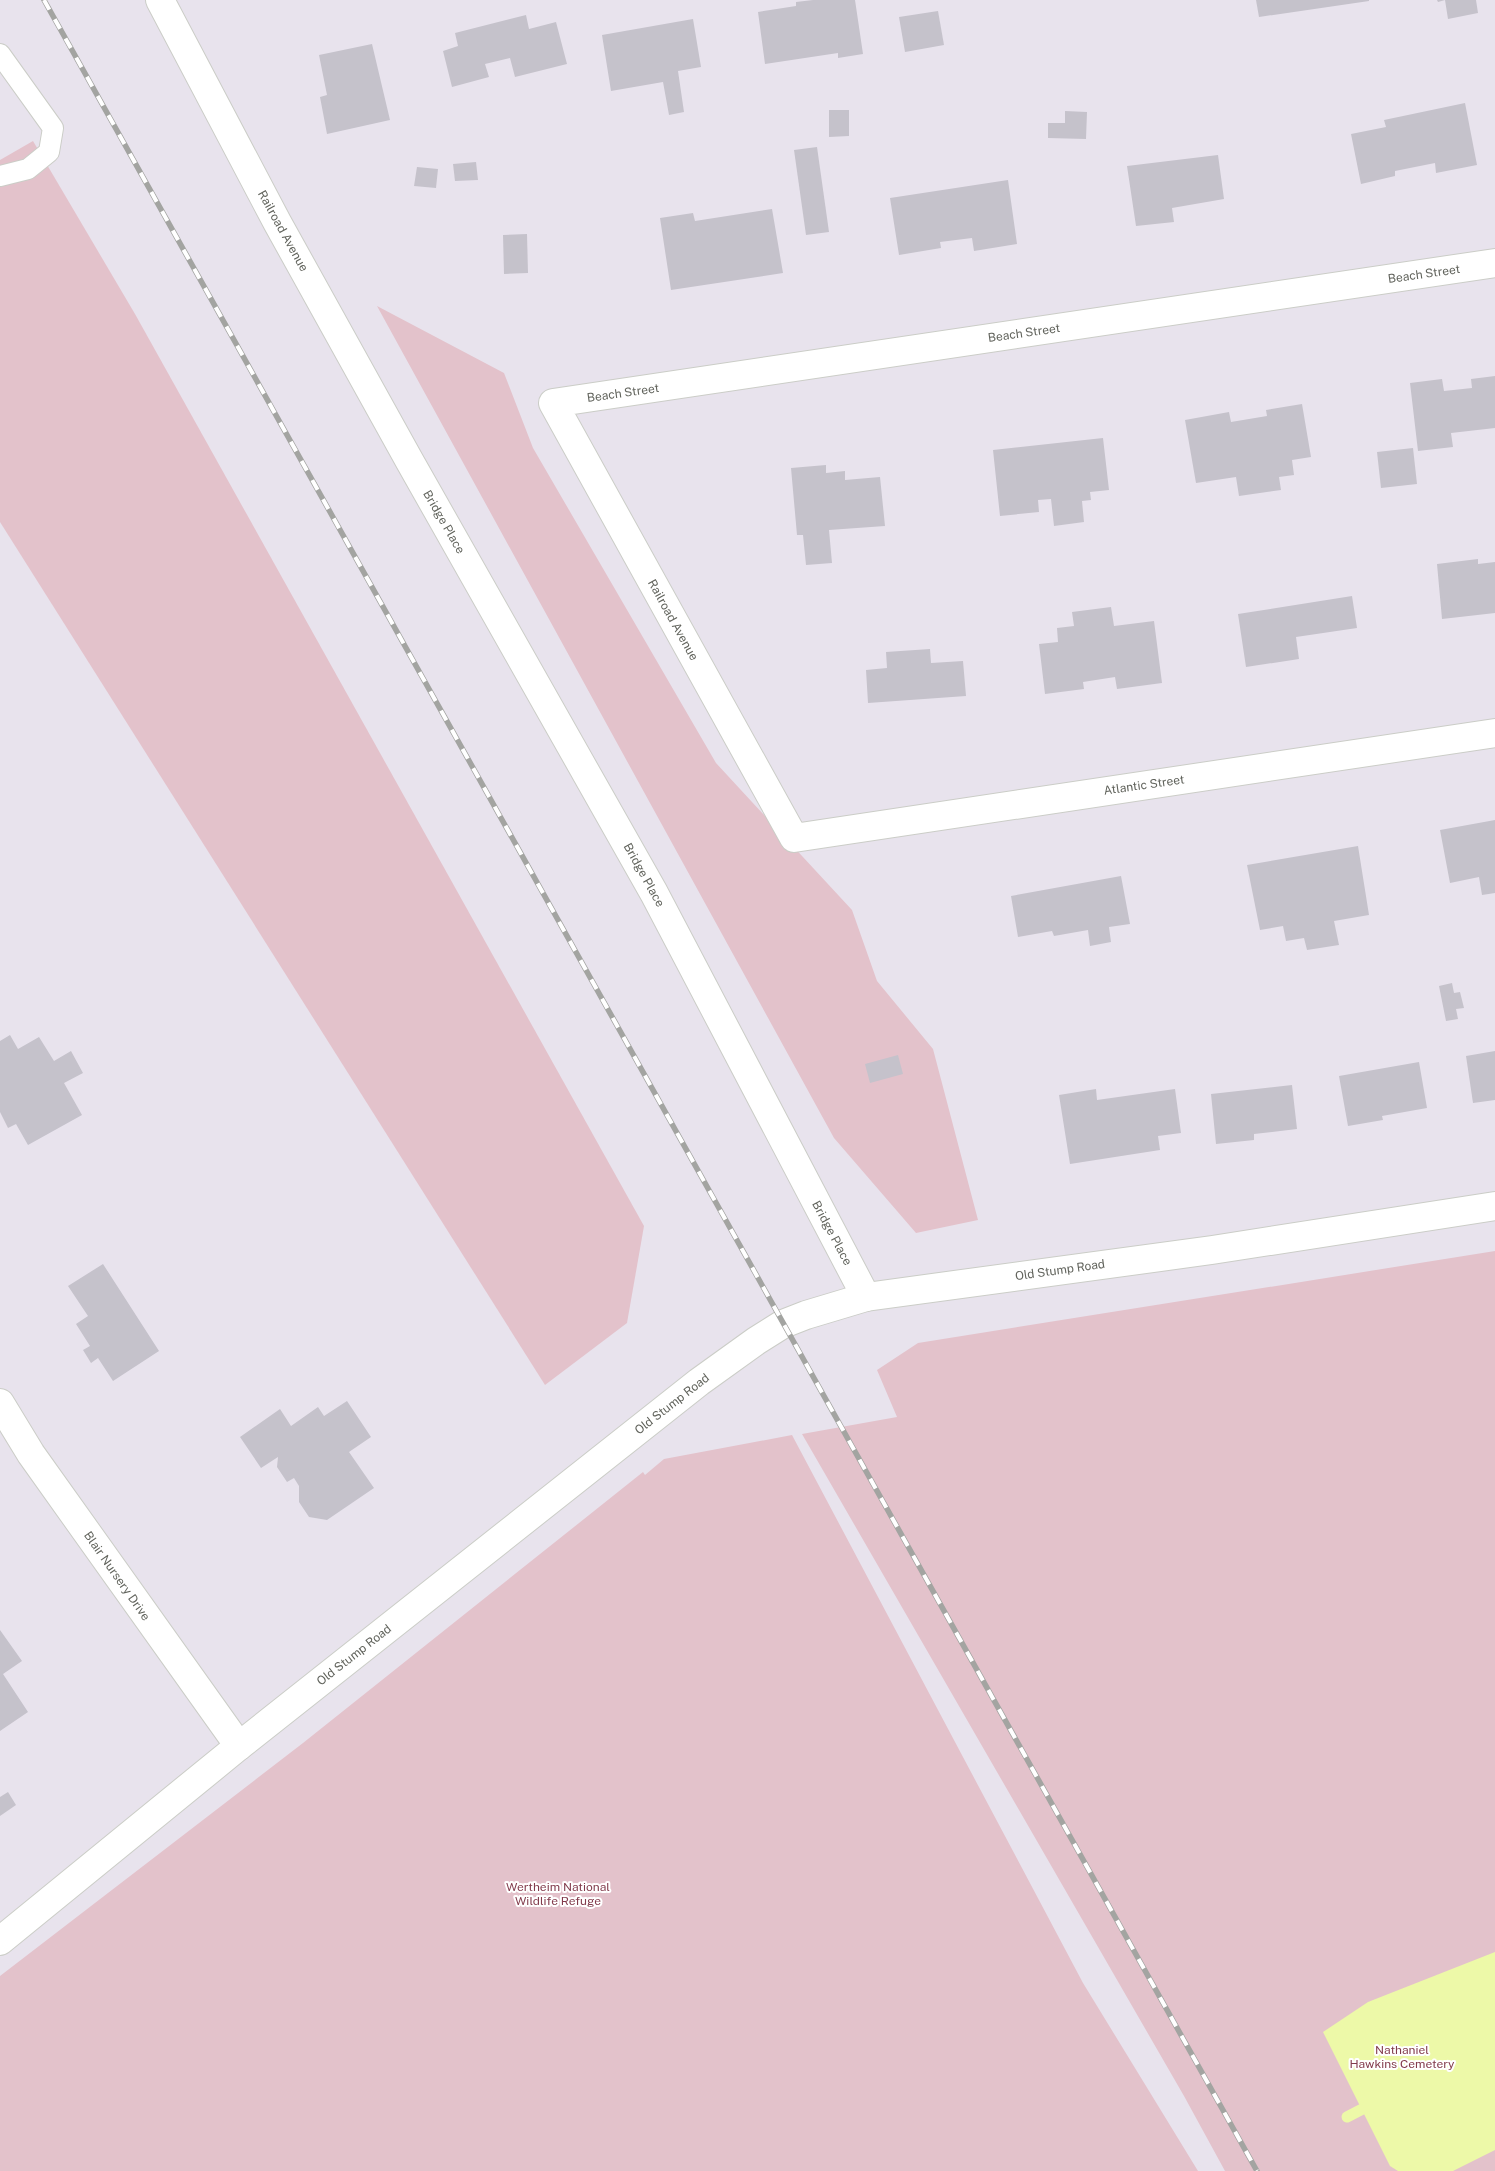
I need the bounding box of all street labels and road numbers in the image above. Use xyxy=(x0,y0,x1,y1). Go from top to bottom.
street label: Railroad Avenue xyxy=(255,188,311,274)
street label: Beach Street xyxy=(1387,262,1461,286)
street label: Beach Street xyxy=(987,321,1061,345)
street label: Beach Street xyxy=(586,381,660,405)
street label: Bridge Place xyxy=(420,488,468,556)
street label: Railroad Avenue xyxy=(645,577,701,663)
street label: Atlantic Street xyxy=(1103,772,1186,798)
street label: Bridge Place xyxy=(621,841,667,910)
street label: Bridge Place xyxy=(809,1198,855,1268)
street label: Old Stump Road xyxy=(1014,1257,1106,1283)
street label: Old Stump Road xyxy=(632,1371,712,1437)
street label: Blair Nursery Drive xyxy=(81,1529,153,1623)
street label: Old Stump Road xyxy=(314,1622,394,1688)

